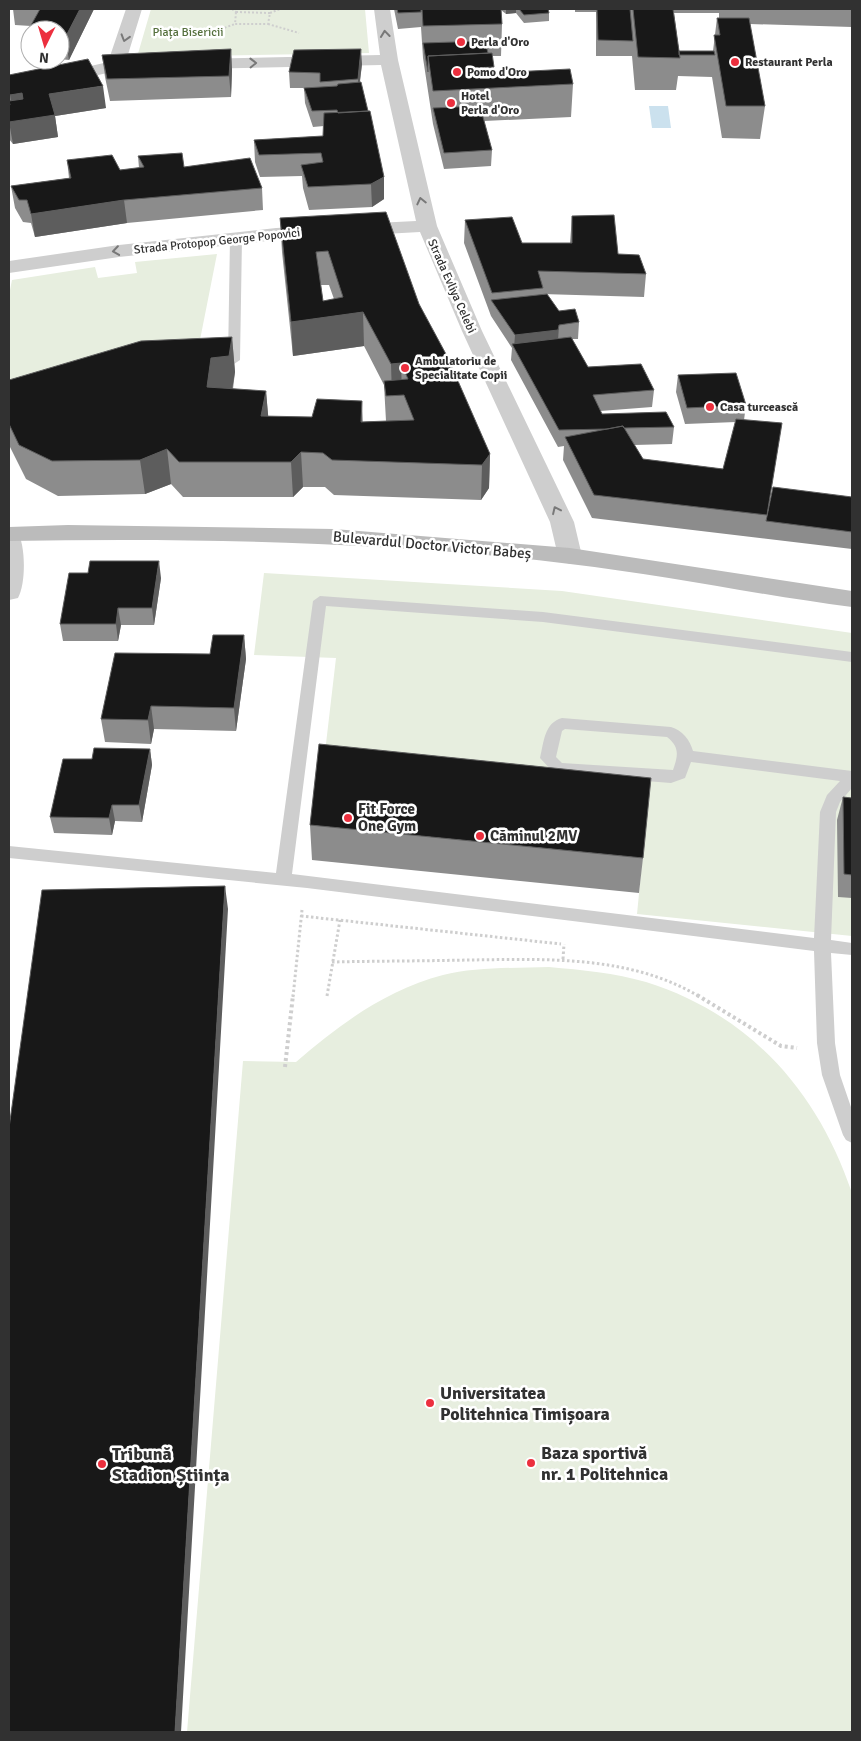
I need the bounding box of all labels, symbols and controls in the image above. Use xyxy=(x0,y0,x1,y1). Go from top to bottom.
north arrow xyxy=(20,20,70,70)
park label: Piața Bisericii xyxy=(153,25,223,40)
one-way arrow xyxy=(380,30,391,38)
one-way arrow xyxy=(121,33,131,41)
place label: Perla d'Oro xyxy=(471,35,529,50)
marker: Perla d'Oro xyxy=(455,36,467,48)
text: N xyxy=(38,49,50,66)
place label: Restaurant Perla xyxy=(745,55,833,70)
marker: Restaurant Perla xyxy=(729,56,741,68)
one-way arrow xyxy=(249,58,257,68)
place label: Pomo d'Oro xyxy=(467,65,527,80)
marker: Pomo d'Oro xyxy=(451,66,463,78)
place label: Hotel Perla d'Oro xyxy=(461,89,519,118)
marker: Hotel Perla d'Oro xyxy=(445,97,457,109)
one-way arrow xyxy=(416,196,427,205)
street label: Strada Protopop George Popovici xyxy=(133,225,301,258)
street label: Strada Evliya Celebi xyxy=(424,237,479,336)
one-way arrow xyxy=(112,246,121,256)
place label: Ambulatoriu de Specialitate Copii xyxy=(415,354,507,383)
marker: Ambulatoriu de Specialitate Copii xyxy=(399,362,411,374)
place label: Casa turcească xyxy=(720,400,798,415)
marker: Casa turcească xyxy=(704,401,716,413)
one-way arrow xyxy=(552,506,562,515)
street label: Bulevardul Doctor Victor Babeș xyxy=(332,527,532,563)
place label: Fit Force One Gym xyxy=(358,800,416,835)
marker: Fit Force One Gym xyxy=(342,812,354,824)
place label: Căminul 2MV xyxy=(490,827,577,845)
marker: Căminul 2MV xyxy=(474,830,486,842)
place label: Universitatea Politehnica Timișoara xyxy=(440,1382,610,1425)
marker: Universitatea Politehnica Timișoara xyxy=(424,1397,436,1409)
place label: Baza sportivă nr. 1 Politehnica xyxy=(541,1442,668,1485)
place label: Tribună Stadion Știința xyxy=(112,1443,230,1487)
marker: Baza sportivă nr. 1 Politehnica xyxy=(525,1457,537,1469)
marker: Tribună Stadion Știința xyxy=(96,1458,108,1470)

